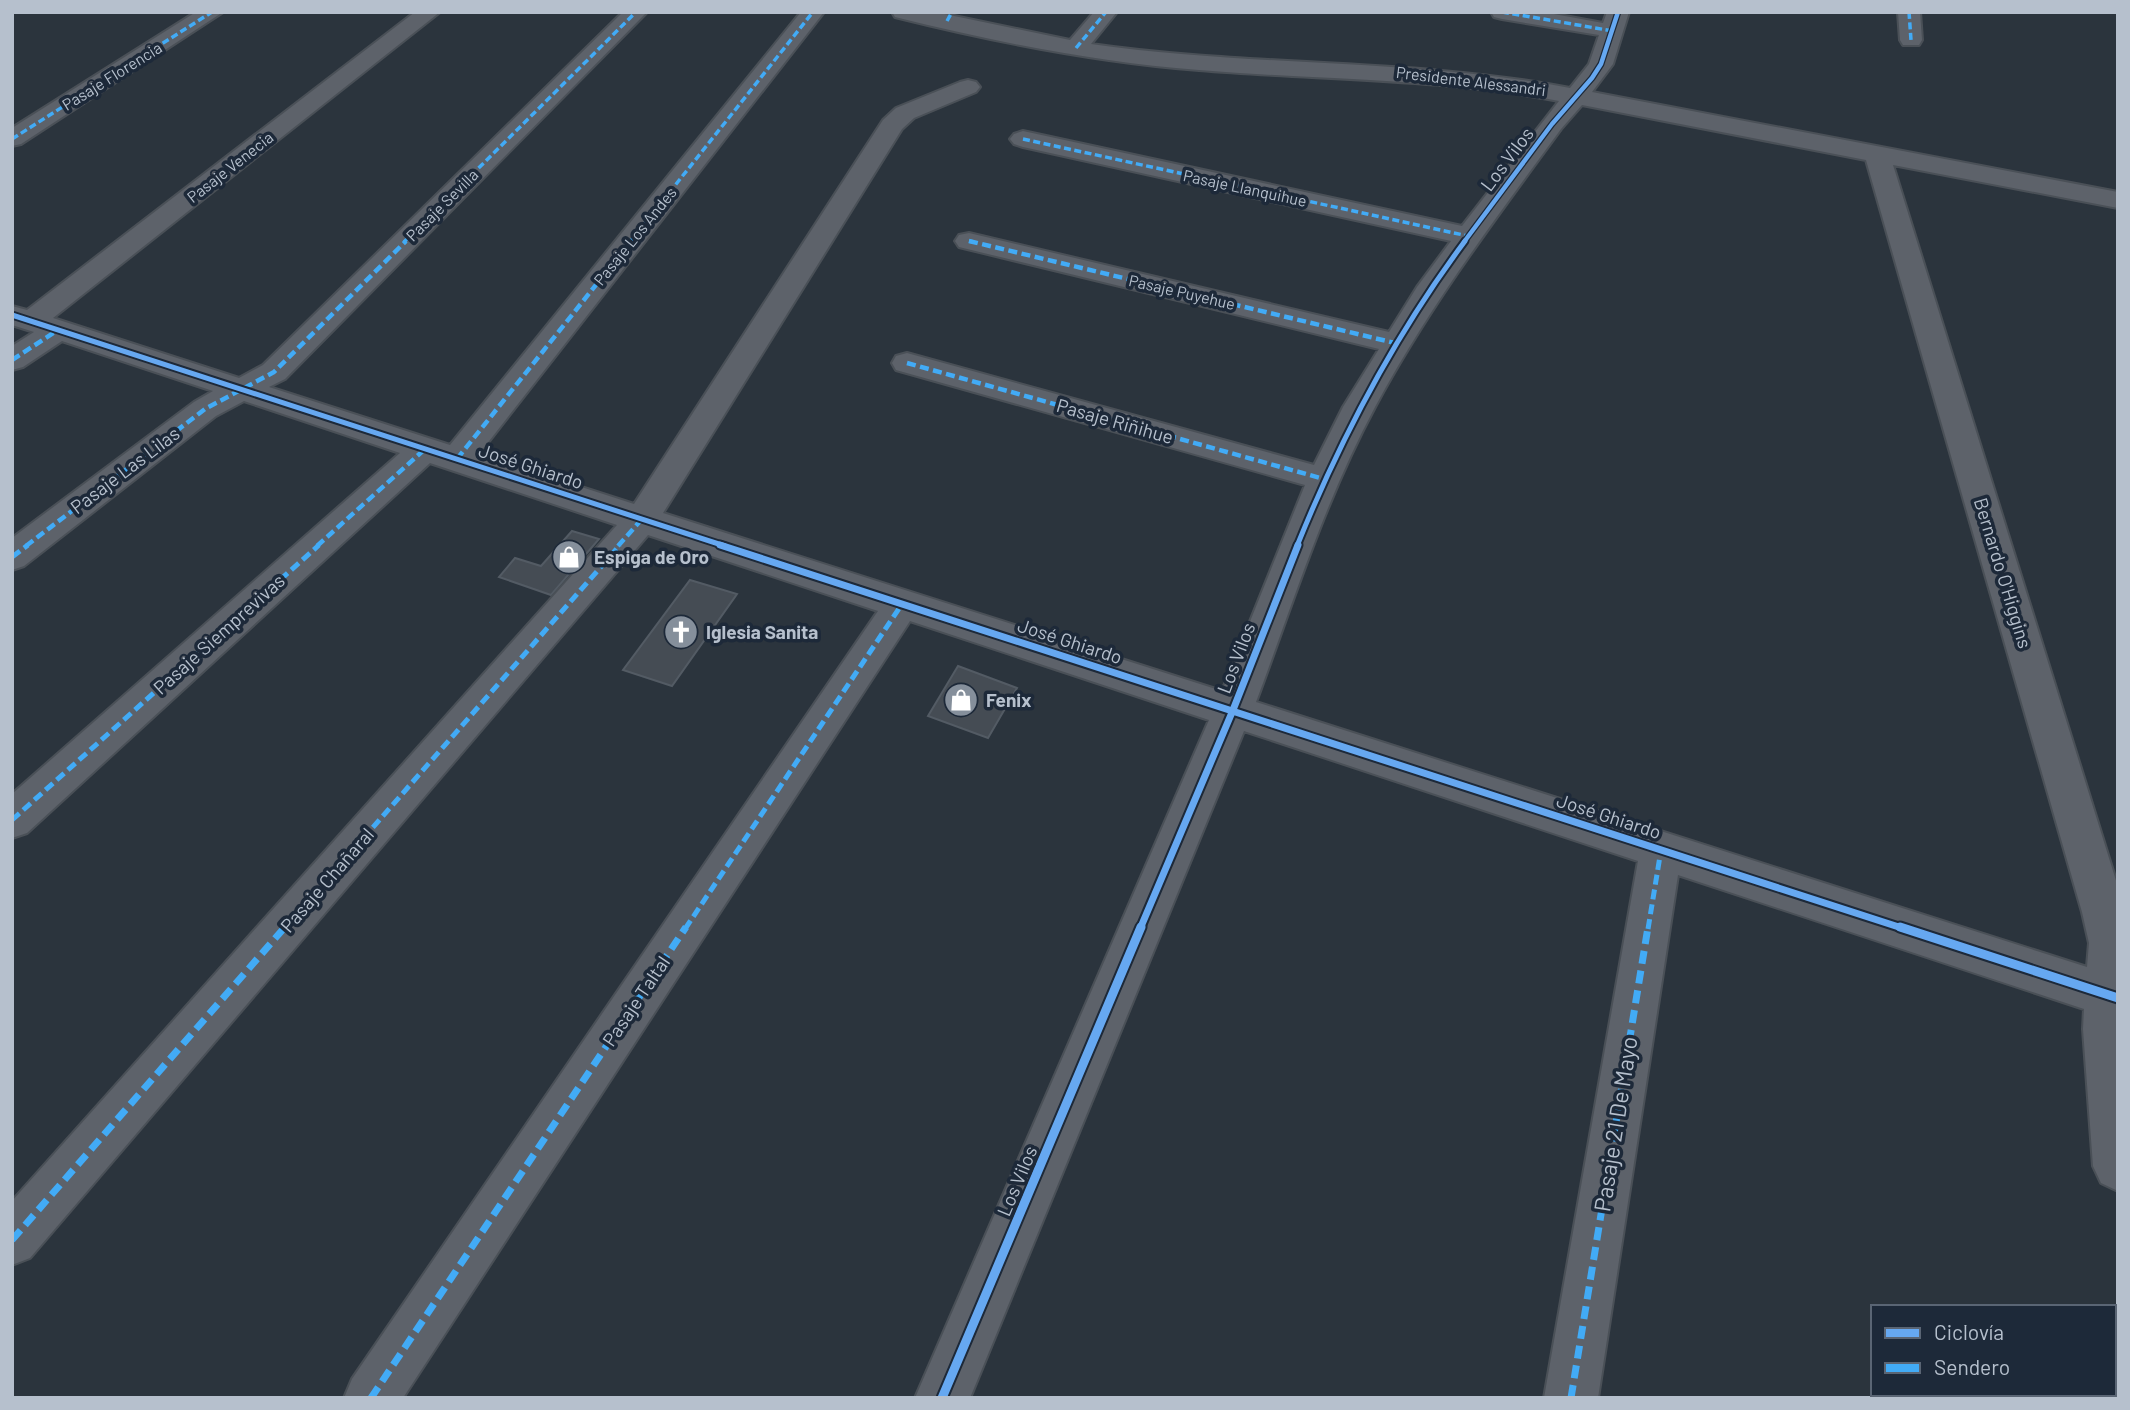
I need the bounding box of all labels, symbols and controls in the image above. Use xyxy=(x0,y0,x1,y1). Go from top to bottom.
street label: Pasaje Florencia xyxy=(58,37,165,114)
street label: Presidente Alessandri xyxy=(1395,62,1547,99)
street label: Los Vilos xyxy=(1475,122,1538,195)
street label: Pasaje Venecia xyxy=(183,127,276,206)
street label: Pasaje Sevilla xyxy=(402,165,482,245)
street label: Pasaje Llanquihue xyxy=(1182,165,1309,210)
street label: Pasaje Los Andes xyxy=(589,183,680,289)
street label: Pasaje Puyehue xyxy=(1127,270,1237,313)
street label: Pasaje Riñihue xyxy=(1054,393,1176,448)
street label: Pasaje Las Lilas xyxy=(66,421,184,518)
street label: José Ghiardo xyxy=(476,438,586,493)
street label: Bernardo O'Higgins xyxy=(1970,495,2037,651)
shop icon: Espiga de Oro xyxy=(550,538,588,576)
place label: Espiga de Oro xyxy=(594,545,709,568)
street label: Pasaje Siemprevivas xyxy=(148,569,289,699)
church icon: Iglesia Sanita xyxy=(662,613,700,651)
street label: José Ghiardo xyxy=(1015,613,1125,668)
street label: Los Vilos xyxy=(1212,619,1260,696)
place label: Iglesia Sanita xyxy=(706,620,818,643)
shop icon: Fenix xyxy=(942,681,980,719)
place label: Fenix xyxy=(986,688,1031,711)
street label: José Ghiardo xyxy=(1554,788,1664,843)
street label: Pasaje Chañaral xyxy=(275,823,378,937)
street label: Pasaje Taltal xyxy=(597,951,674,1050)
street label: Pasaje 21 De Mayo xyxy=(1587,1034,1643,1214)
street label: Los Vilos xyxy=(991,1142,1042,1219)
legend xyxy=(1871,1305,2116,1396)
text: Ciclovía xyxy=(1934,1319,2004,1344)
text: Sendero xyxy=(1934,1354,2010,1379)

